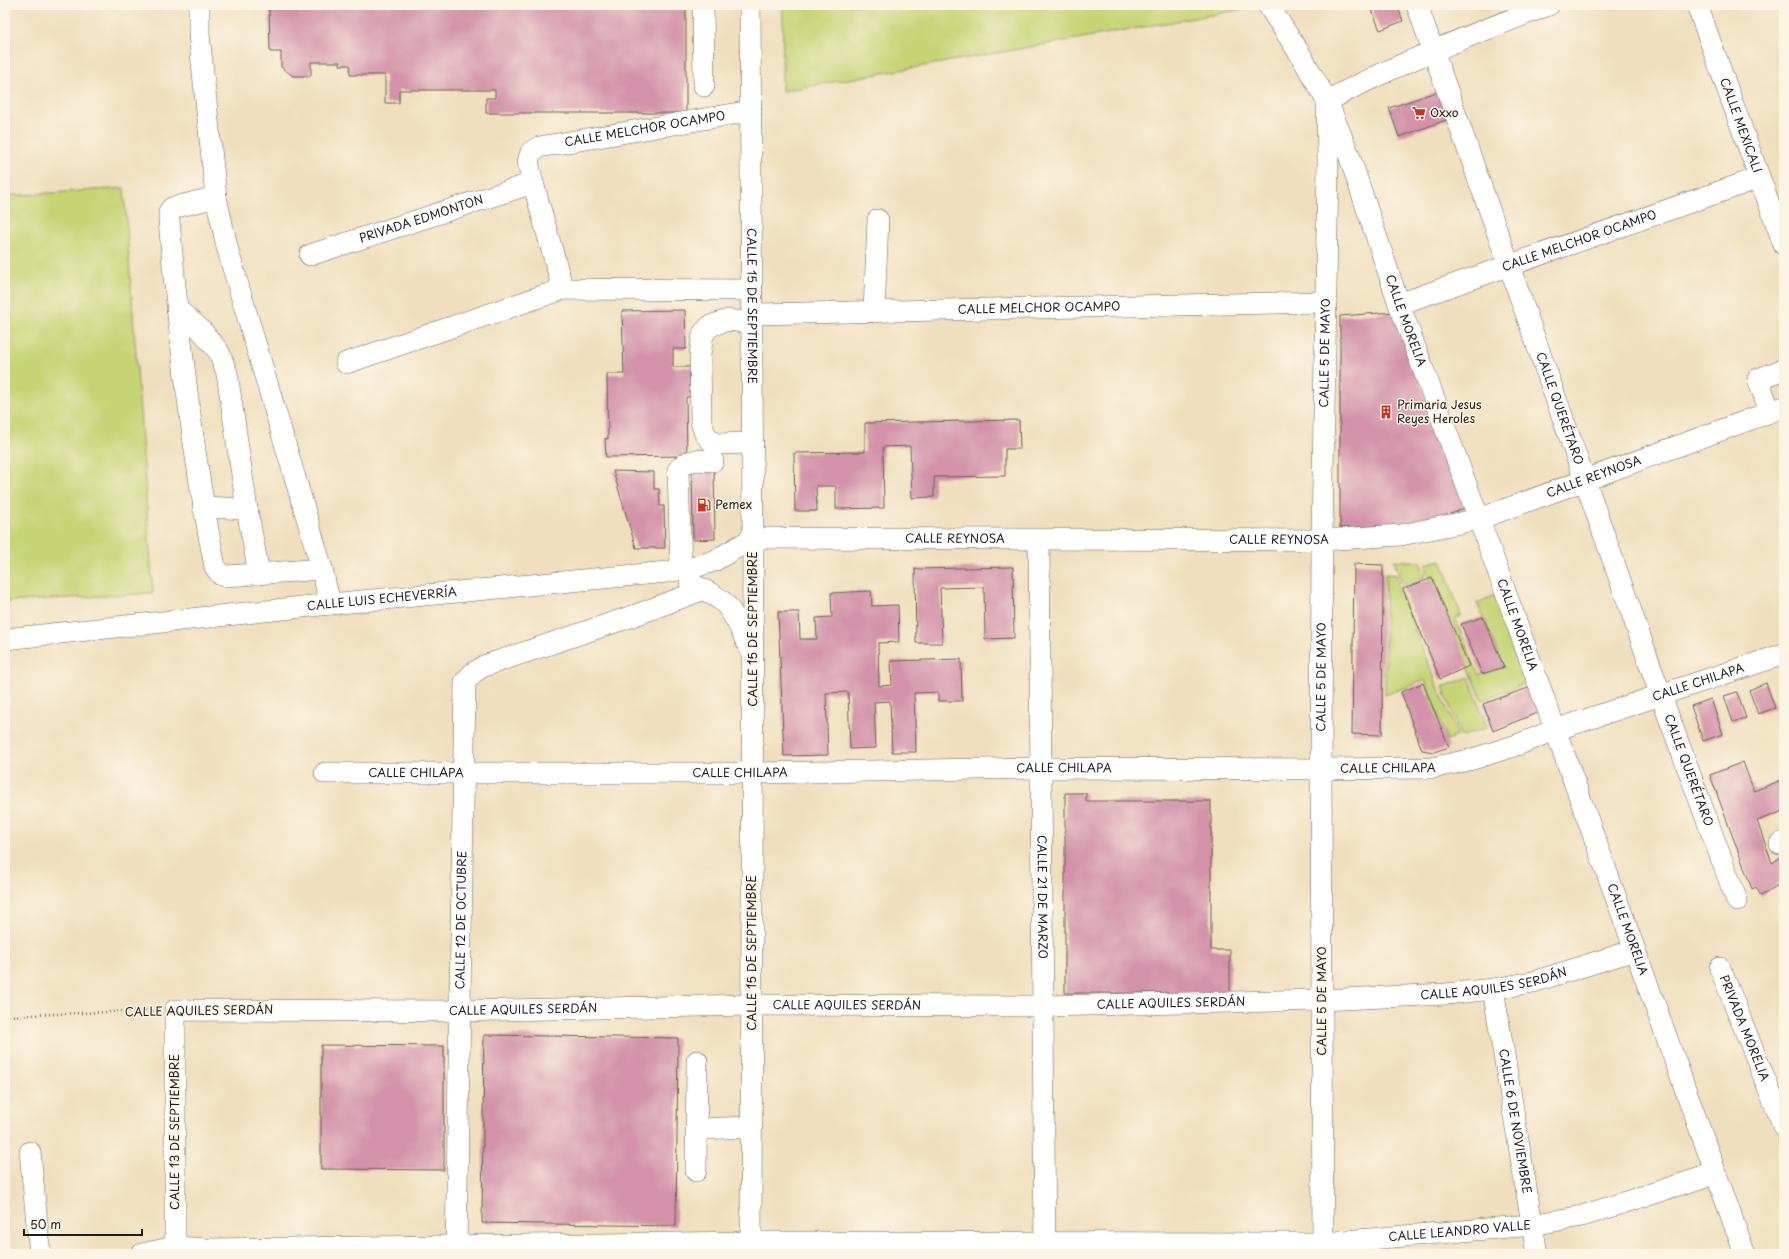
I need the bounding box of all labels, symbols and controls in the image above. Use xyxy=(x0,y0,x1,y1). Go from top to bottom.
street label: CALLE MEXICALI xyxy=(1716,75,1767,175)
place label: Oxxo xyxy=(1430,103,1459,121)
supermarket icon: Oxxo xyxy=(1411,105,1427,121)
street label: CALLE MELCHOR OCAMPO xyxy=(563,106,726,151)
street label: PRIVADA EDMONTON xyxy=(357,190,485,247)
street label: CALLE MELCHOR OCAMPO xyxy=(1499,205,1659,275)
street label: CALLE 15 DE SEPTIEMBRE xyxy=(743,228,762,384)
street label: CALLE MORELIA xyxy=(1382,272,1431,369)
street label: CALLE MELCHOR OCAMPO xyxy=(957,296,1120,318)
street label: CALLE 5 DE MAYO xyxy=(1314,298,1334,408)
street label: CALLE QUERÉTARO xyxy=(1532,349,1589,467)
place label: Primaria Jesus Reyes Heroles xyxy=(1397,395,1482,427)
building icon: Primaria Jesus Reyes Heroles xyxy=(1378,404,1394,420)
street label: CALLE REYNOSA xyxy=(1543,450,1644,502)
place label: Pemex xyxy=(715,495,752,513)
fuel station icon: Pemex xyxy=(696,497,712,513)
street label: CALLE REYNOSA xyxy=(905,529,1005,547)
street label: CALLE REYNOSA xyxy=(1229,530,1330,548)
street label: CALLE 15 DE SEPTIEMBRE xyxy=(743,551,761,707)
street label: CALLE MORELIA xyxy=(1493,576,1543,673)
street label: CALLE LUIS ECHEVERRÍA xyxy=(306,582,458,614)
street label: CALLE 5 DE MAYO xyxy=(1311,622,1330,732)
street label: CALLE CHILAPA xyxy=(1650,658,1746,705)
street label: CALLE QUERÉTARO xyxy=(1660,711,1719,829)
street label: CALLE CHILAPA xyxy=(1016,758,1112,776)
street label: CALLE CHILAPA xyxy=(1340,758,1436,777)
street label: CALLE CHILAPA xyxy=(692,762,788,781)
street label: CALLE CHILAPA xyxy=(368,763,464,781)
street label: CALLE 21 DE MARZO xyxy=(1033,835,1053,959)
street label: CALLE 12 DE OCTUBRE xyxy=(450,851,470,990)
street label: CALLE 15 DE SEPTIEMBRE xyxy=(742,875,760,1031)
street label: CALLE MORELIA xyxy=(1604,880,1653,978)
street label: CALLE 5 DE MAYO xyxy=(1312,946,1330,1056)
street label: CALLE AQUILES SERDÁN xyxy=(1420,962,1569,1003)
street label: PRIVADA MORELIA xyxy=(1716,972,1775,1084)
street label: CALLE AQUILES SERDÁN xyxy=(1096,992,1245,1013)
street label: CALLE AQUILES SERDÁN xyxy=(773,995,921,1014)
street label: CALLE AQUILES SERDÁN xyxy=(449,998,597,1019)
street label: CALLE AQUILES SERDÁN xyxy=(125,1000,273,1020)
street label: CALLE 6 DE NOVIEMBRE xyxy=(1495,1047,1537,1195)
street label: CALLE 13 DE SEPTIEMBRE xyxy=(165,1054,183,1210)
scale bar xyxy=(24,1211,142,1237)
text: 50 m xyxy=(30,1215,61,1233)
street label: CALLE LEANDRO VALLE xyxy=(1388,1215,1532,1245)

